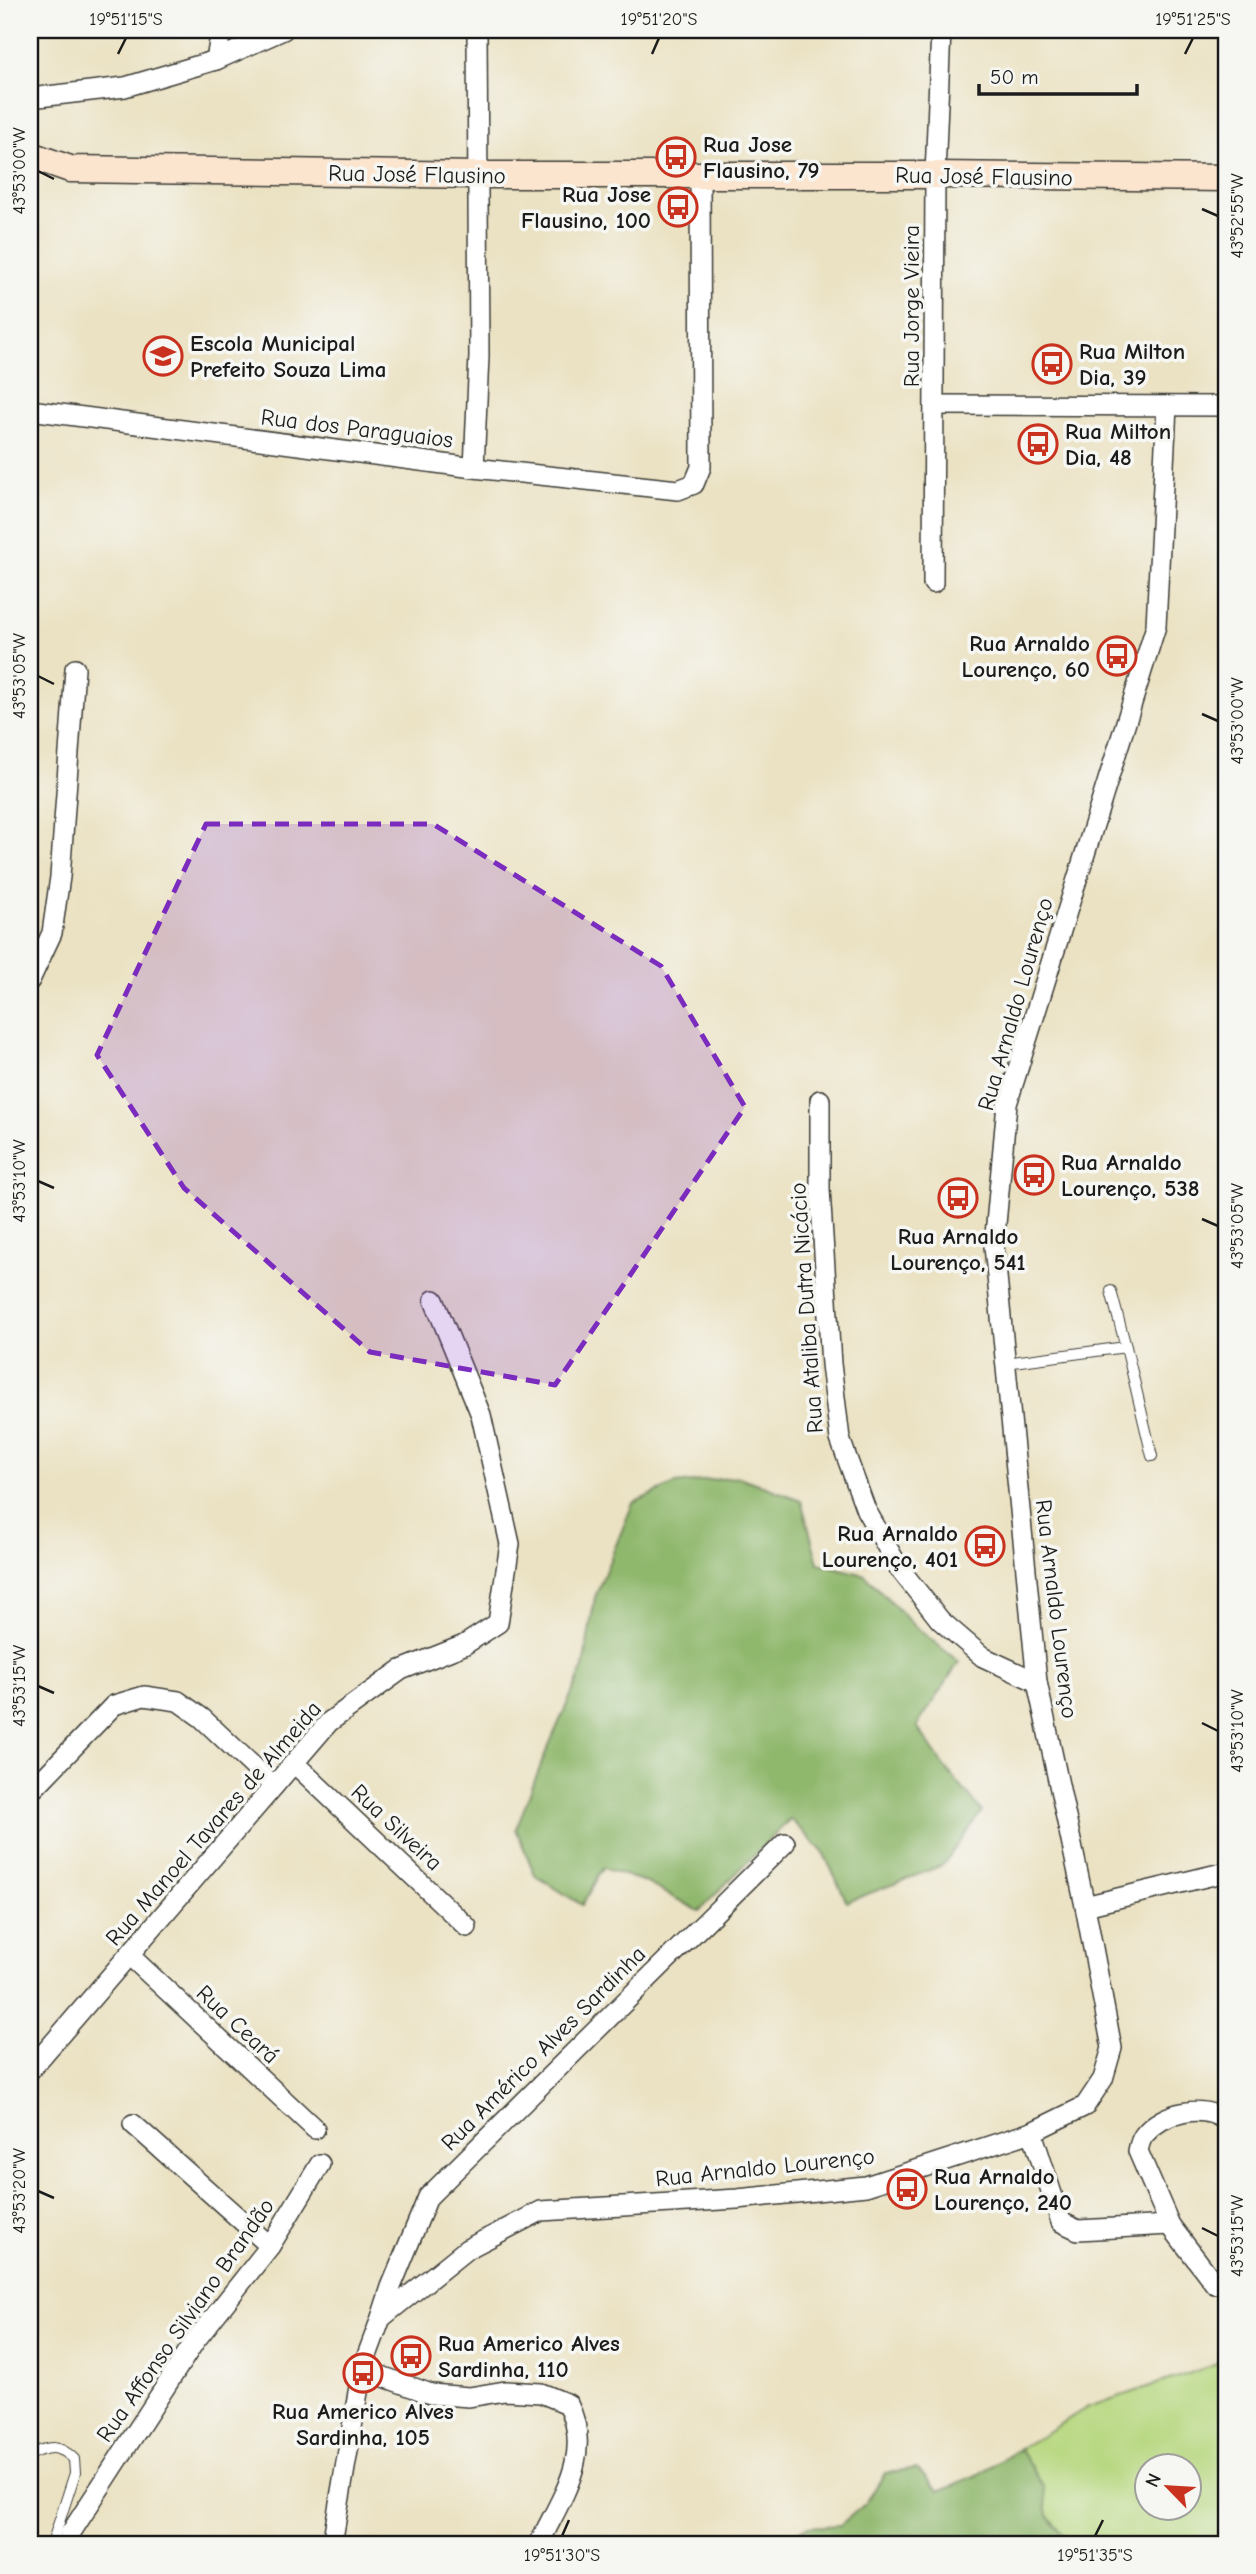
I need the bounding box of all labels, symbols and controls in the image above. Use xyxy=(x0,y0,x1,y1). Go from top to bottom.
text: 19°51'15"S xyxy=(89,9,163,30)
text: 19°51'20"S xyxy=(621,9,697,30)
text: 19°51'25"S xyxy=(1155,9,1231,30)
scale bar xyxy=(979,52,1137,96)
text: 50 m xyxy=(990,65,1039,89)
text: 43°53'00"W xyxy=(9,127,30,215)
place label: Rua Jose Flausino, 79 xyxy=(703,131,820,184)
bus stop icon: Rua Jose Flausino, 79 xyxy=(655,136,697,178)
street label: Rua José Flausino xyxy=(328,159,506,190)
street label: Rua José Flausino xyxy=(895,161,1073,192)
text: 43°52'55"W xyxy=(1227,173,1248,259)
place label: Rua Jose Flausino, 100 xyxy=(521,181,651,234)
bus stop icon: Rua Jose Flausino, 100 xyxy=(657,186,699,228)
street label: Rua Jorge Vieira xyxy=(898,225,925,387)
place label: Escola Municipal Prefeito Souza Lima xyxy=(190,330,387,383)
school or university icon: Escola Municipal Prefeito Souza Lima xyxy=(142,335,184,377)
place label: Rua Milton Dia, 39 xyxy=(1079,338,1185,391)
bus stop icon: Rua Milton Dia, 39 xyxy=(1031,343,1073,385)
street label: Rua dos Paraguaios xyxy=(259,403,455,454)
place label: Rua Milton Dia, 48 xyxy=(1065,418,1171,471)
bus stop icon: Rua Milton Dia, 48 xyxy=(1017,423,1059,465)
place label: Rua Arnaldo Lourenço, 60 xyxy=(962,630,1090,683)
text: 43°53'05"W xyxy=(9,633,30,719)
bus stop icon: Rua Arnaldo Lourenço, 60 xyxy=(1096,635,1138,677)
text: 43°53'00"W xyxy=(1227,677,1248,765)
street label: Rua Arnaldo Lourenço xyxy=(972,894,1059,1114)
text: 43°53'10"W xyxy=(9,1139,30,1223)
place label: Rua Arnaldo Lourenço, 538 xyxy=(1061,1149,1200,1202)
bus stop icon: Rua Arnaldo Lourenço, 538 xyxy=(1013,1154,1055,1196)
bus stop icon: Rua Arnaldo Lourenço, 541 xyxy=(937,1177,979,1219)
street label: Rua Ataliba Dutra Nicácio xyxy=(784,1182,829,1434)
text: 43°53'05"W xyxy=(1227,1183,1248,1269)
place label: Rua Arnaldo Lourenço, 541 xyxy=(890,1223,1026,1276)
street label: Rua Arnaldo Lourenço xyxy=(1030,1498,1083,1720)
place label: Rua Arnaldo Lourenço, 401 xyxy=(822,1520,958,1573)
bus stop icon: Rua Arnaldo Lourenço, 401 xyxy=(964,1525,1006,1567)
text: 43°53'15"W xyxy=(9,1645,30,1727)
text: 43°53'10"W xyxy=(1227,1689,1248,1773)
street label: Rua Manoel Tavares de Almeida xyxy=(100,1696,327,1951)
street label: Rua Silveira xyxy=(346,1778,448,1876)
street label: Rua Américo Alves Sardinha xyxy=(436,1941,651,2156)
street label: Rua Ceará xyxy=(191,1979,284,2069)
street label: Rua Arnaldo Lourenço xyxy=(654,2143,876,2192)
text: 43°53'20"W xyxy=(9,2148,30,2234)
place label: Rua Arnaldo Lourenço, 240 xyxy=(934,2163,1072,2216)
bus stop icon: Rua Arnaldo Lourenço, 240 xyxy=(886,2168,928,2210)
street label: Rua Affonso Silviano Brandão xyxy=(91,2193,280,2447)
text: 43°53'15"W xyxy=(1227,2195,1248,2277)
place label: Rua Americo Alves Sardinha, 110 xyxy=(438,2330,620,2383)
bus stop icon: Rua Americo Alves Sardinha, 110 xyxy=(390,2335,432,2377)
bus stop icon: Rua Americo Alves Sardinha, 105 xyxy=(342,2352,384,2394)
place label: Rua Americo Alves Sardinha, 105 xyxy=(272,2398,454,2451)
north arrow xyxy=(1134,2452,1204,2522)
text: N xyxy=(1141,2470,1166,2491)
text: 19°51'30"S xyxy=(524,2545,600,2566)
text: 19°51'35"S xyxy=(1057,2545,1133,2566)

